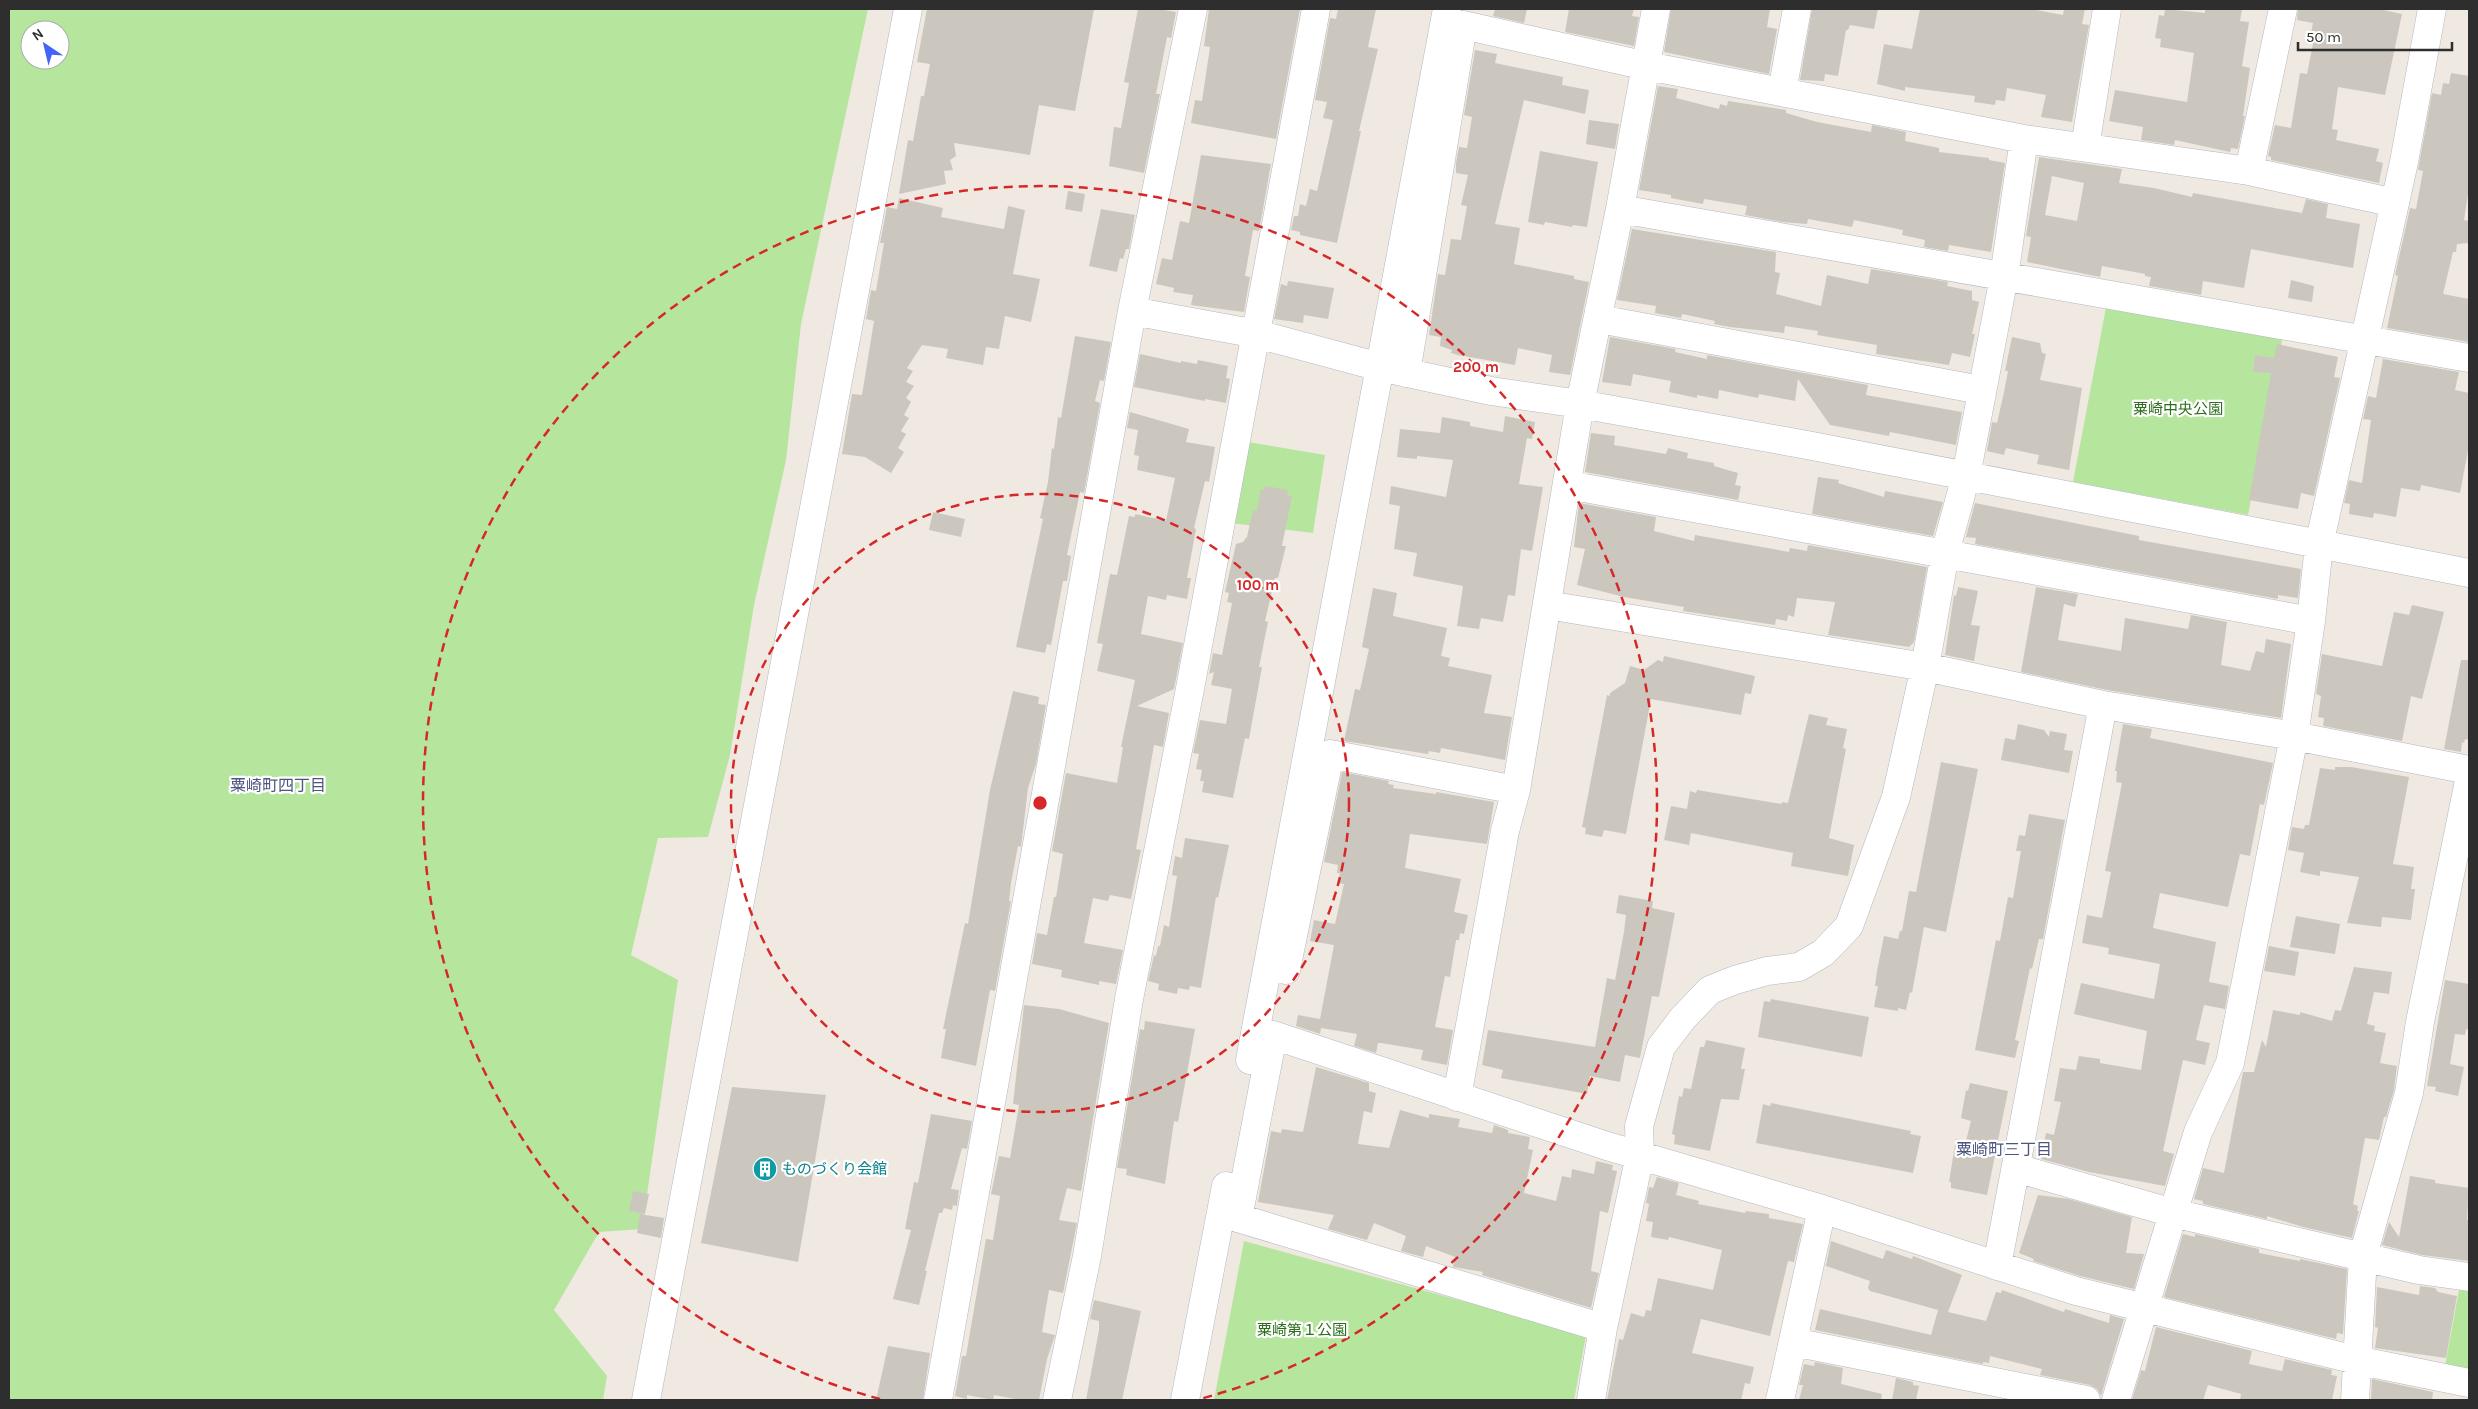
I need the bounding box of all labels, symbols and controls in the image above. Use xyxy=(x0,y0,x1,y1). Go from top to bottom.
north arrow xyxy=(20,20,70,70)
scale bar xyxy=(2298,20,2452,52)
text: N xyxy=(29,25,47,45)
text: 50 m xyxy=(2306,28,2341,46)
text: 200 m xyxy=(1453,358,1499,376)
park label: 粟崎中央公園 xyxy=(2133,400,2223,418)
text: 100 m xyxy=(1237,576,1279,594)
district label: 粟崎町四丁目 xyxy=(230,776,326,795)
centre of rings xyxy=(1031,794,1049,812)
district label: 粟崎町三丁目 xyxy=(1956,1140,2052,1159)
building icon: ものづくり会館 xyxy=(752,1156,778,1182)
place label: ものづくり会館 xyxy=(782,1160,887,1178)
park label: 粟崎第１公園 xyxy=(1257,1321,1347,1339)

